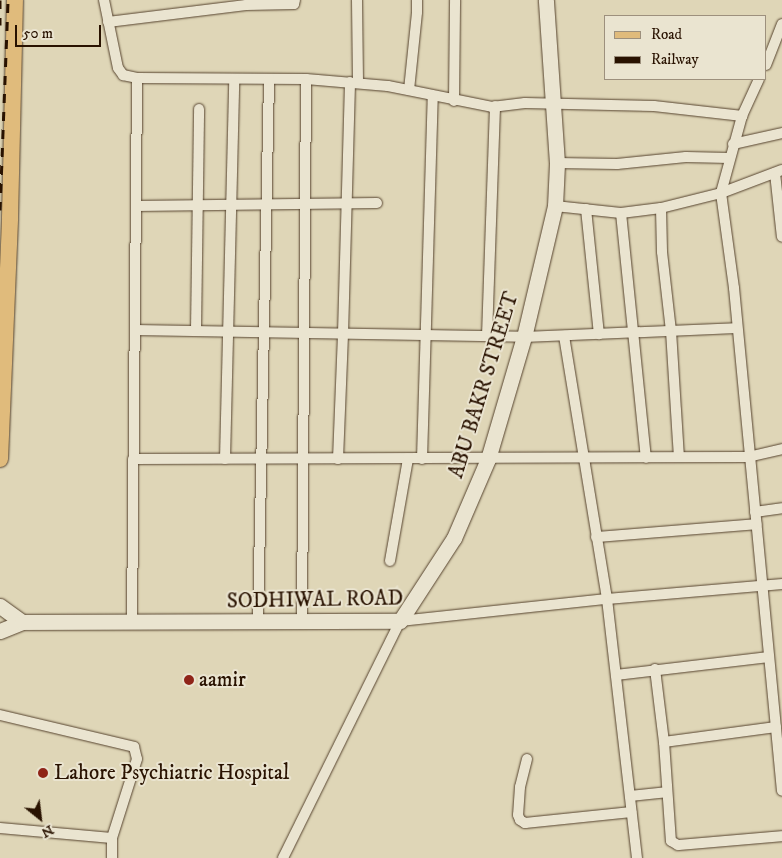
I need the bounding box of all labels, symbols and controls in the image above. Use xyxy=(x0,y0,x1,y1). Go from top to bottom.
scale bar xyxy=(18,15,104,47)
legend xyxy=(604,15,767,80)
text: 50 m xyxy=(23,24,53,43)
text: Road xyxy=(651,25,682,44)
text: Railway xyxy=(651,50,699,69)
street label: ABU BAKR STREET xyxy=(444,289,524,481)
street label: SODHIWAL ROAD xyxy=(227,586,403,614)
place label: aamir xyxy=(199,667,246,693)
marker: aamir xyxy=(183,674,195,686)
place label: Lahore Psychiatric Hospital xyxy=(54,760,289,786)
marker: Lahore Psychiatric Hospital xyxy=(36,766,50,780)
north arrow xyxy=(15,793,65,843)
text: N xyxy=(38,820,57,842)

